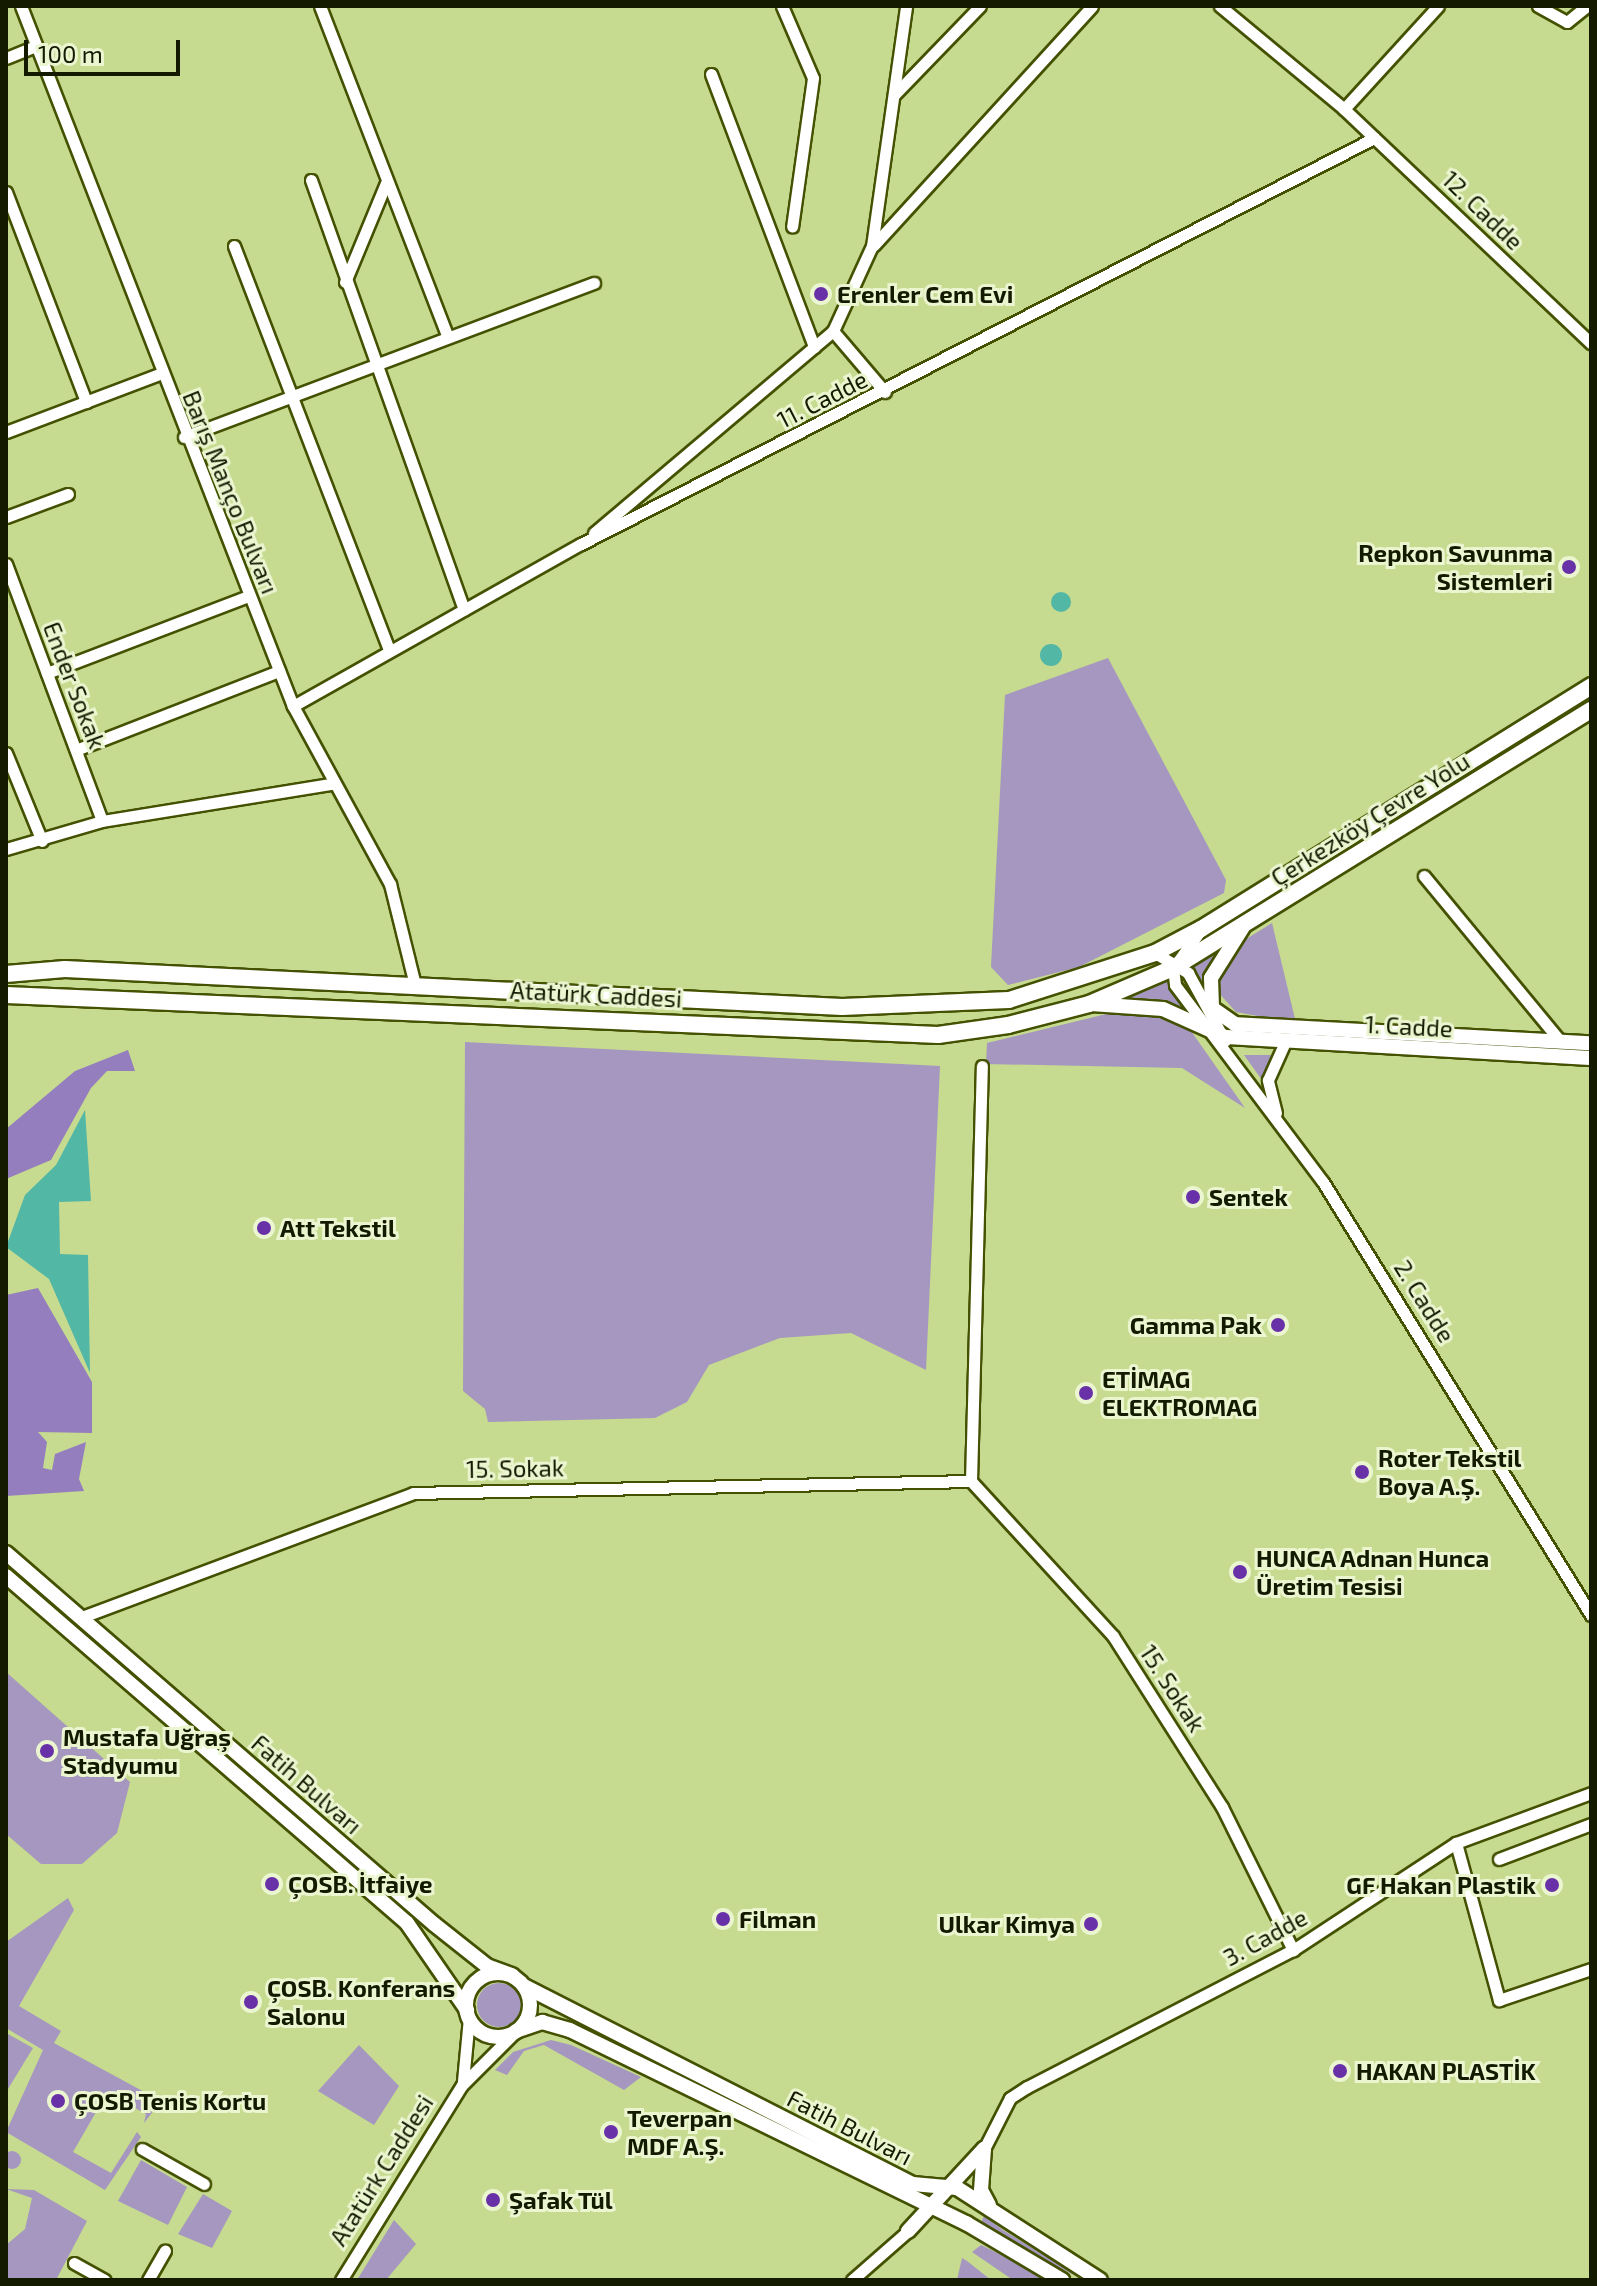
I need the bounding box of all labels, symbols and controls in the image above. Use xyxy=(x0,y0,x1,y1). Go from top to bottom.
scale bar xyxy=(28,24,184,74)
text: 100 m xyxy=(38,39,103,68)
street label: 12. Cadde xyxy=(1437,165,1529,255)
place label: Erenler Cem Evi xyxy=(837,280,1014,308)
marker: Erenler Cem Evi xyxy=(812,285,830,303)
street label: 11. Cadde xyxy=(772,364,872,434)
street label: Barış Manço Bulvarı xyxy=(177,386,285,598)
place label: Repkon Savunma Sistemleri xyxy=(1358,539,1553,595)
marker: Repkon Savunma Sistemleri xyxy=(1560,558,1578,576)
street label: Ender Sokak xyxy=(38,617,112,753)
street label: Çerkezköy Çevre Yolu xyxy=(1265,746,1475,892)
street label: Atatürk Caddesi xyxy=(509,975,683,1013)
street label: 1. Cadde xyxy=(1364,1009,1454,1043)
place label: Sentek xyxy=(1209,1183,1288,1211)
marker: Sentek xyxy=(1184,1188,1202,1206)
place label: Att Tekstil xyxy=(280,1214,396,1242)
marker: Att Tekstil xyxy=(255,1219,273,1237)
street label: 2. Cadde xyxy=(1389,1255,1461,1347)
place label: Gamma Pak xyxy=(1130,1311,1262,1339)
marker: Gamma Pak xyxy=(1269,1316,1287,1334)
place label: ETİMAG ELEKTROMAG xyxy=(1102,1365,1257,1421)
marker: ETİMAG ELEKTROMAG xyxy=(1077,1384,1095,1402)
place label: Roter Tekstil Boya A.Ş. xyxy=(1378,1444,1522,1500)
street label: 15. Sokak xyxy=(466,1453,564,1483)
marker: Roter Tekstil Boya A.Ş. xyxy=(1353,1463,1371,1481)
place label: HUNCA Adnan Hunca Üretim Tesisi xyxy=(1256,1544,1490,1600)
marker: HUNCA Adnan Hunca Üretim Tesisi xyxy=(1231,1563,1249,1581)
street label: 15. Sokak xyxy=(1134,1639,1212,1737)
place label: Mustafa Uğraş Stadyumu xyxy=(63,1723,231,1779)
street label: Fatih Bulvarı xyxy=(246,1728,368,1840)
marker: Mustafa Uğraş Stadyumu xyxy=(38,1742,56,1760)
place label: ÇOSB. İtfaiye xyxy=(288,1870,433,1898)
place label: GF Hakan Plastik xyxy=(1346,1871,1536,1899)
marker: ÇOSB. İtfaiye xyxy=(263,1875,281,1893)
marker: GF Hakan Plastik xyxy=(1543,1876,1561,1894)
street label: 3. Cadde xyxy=(1218,1902,1312,1972)
place label: Filman xyxy=(739,1905,816,1933)
marker: Filman xyxy=(714,1910,732,1928)
place label: Ulkar Kimya xyxy=(938,1910,1075,1938)
marker: Ulkar Kimya xyxy=(1082,1915,1100,1933)
place label: ÇOSB. Konferans Salonu xyxy=(267,1974,455,2030)
marker: ÇOSB. Konferans Salonu xyxy=(242,1993,260,2011)
place label: HAKAN PLASTİK xyxy=(1356,2057,1536,2085)
marker: HAKAN PLASTİK xyxy=(1331,2062,1349,2080)
street label: Fatih Bulvarı xyxy=(783,2083,917,2171)
place label: ÇOSB Tenis Kortu xyxy=(74,2087,267,2115)
street label: Atatürk Caddesi xyxy=(323,2089,439,2251)
marker: ÇOSB Tenis Kortu xyxy=(49,2092,67,2110)
place label: Teverpan MDF A.Ş. xyxy=(627,2104,732,2160)
marker: Teverpan MDF A.Ş. xyxy=(602,2123,620,2141)
place label: Şafak Tül xyxy=(509,2186,613,2214)
marker: Şafak Tül xyxy=(484,2191,502,2209)

